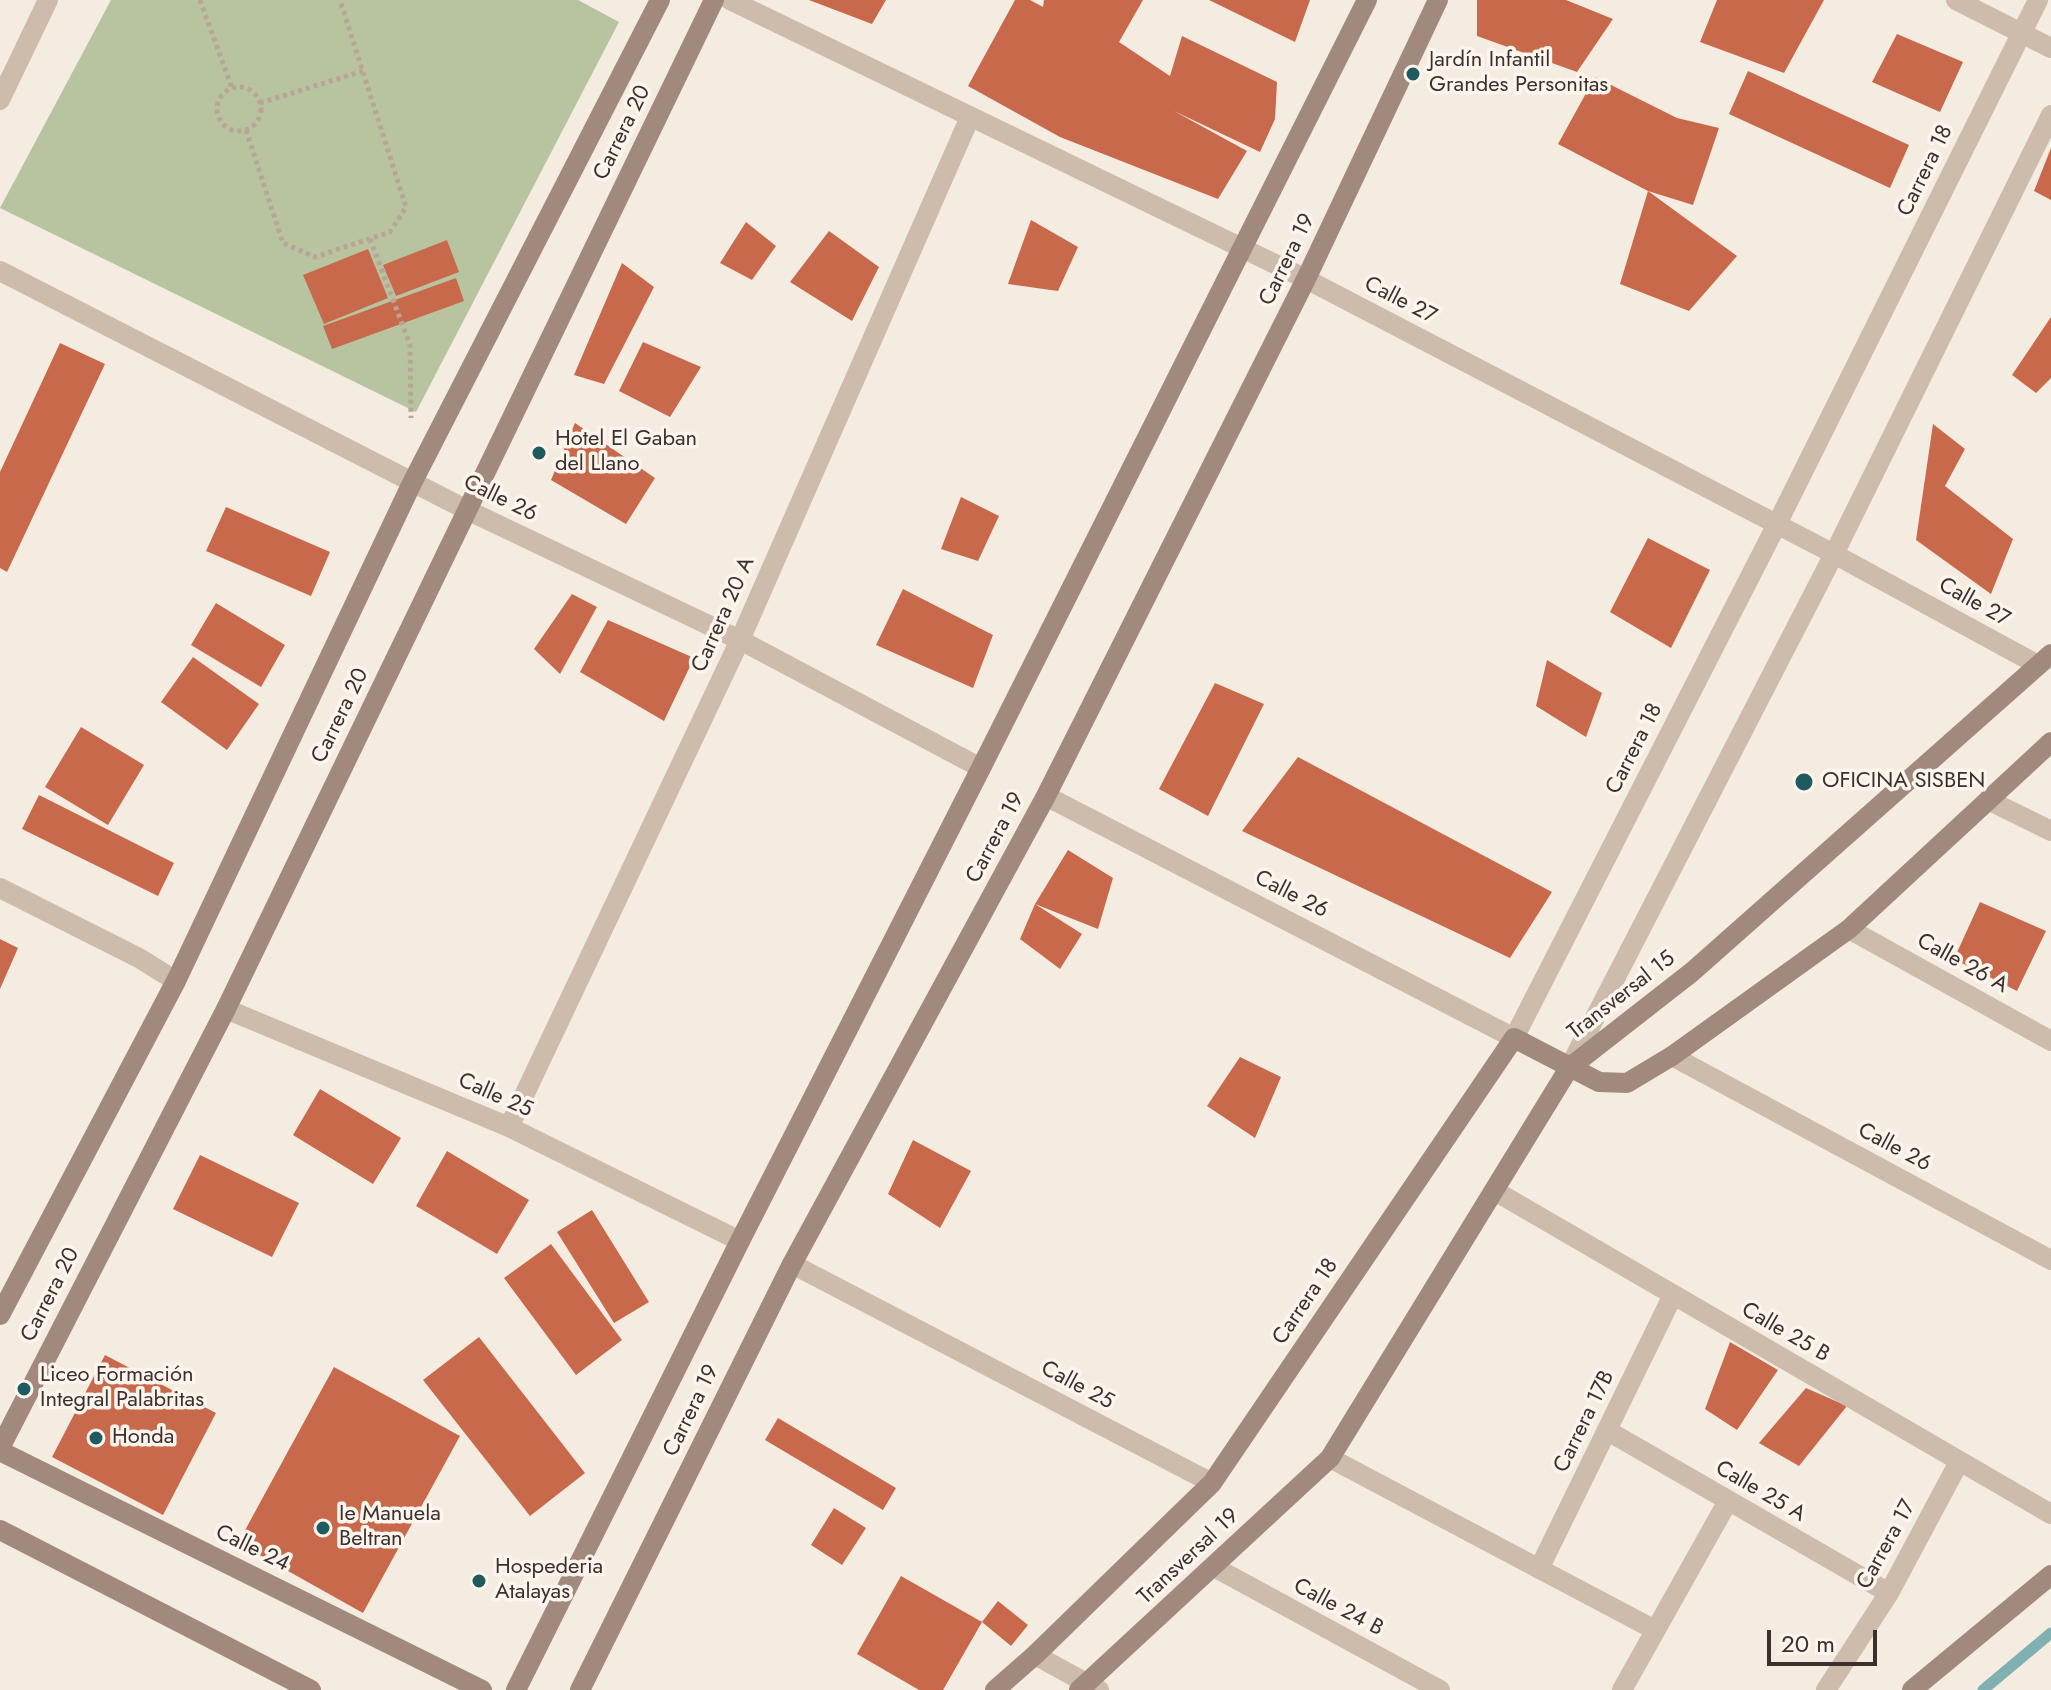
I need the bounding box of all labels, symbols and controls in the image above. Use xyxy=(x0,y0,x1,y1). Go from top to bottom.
place label: Jardín Infantil Grandes Personitas xyxy=(1429,48,1608,100)
marker: Jardín Infantil Grandes Personitas xyxy=(1404,65,1422,83)
street label: Carrera 20 xyxy=(589,81,657,185)
street label: Carrera 18 xyxy=(1893,121,1959,221)
street label: Carrera 19 xyxy=(1254,210,1322,310)
street label: Calle 27 xyxy=(1359,272,1441,330)
place label: Hotel El Gaban del Llano xyxy=(555,427,697,478)
marker: Hotel El Gaban del Llano xyxy=(530,444,548,462)
street label: Calle 26 xyxy=(459,470,541,528)
street label: Carrera 20 A xyxy=(687,553,761,677)
street label: Calle 27 xyxy=(1934,573,2014,633)
street label: Carrera 20 xyxy=(307,664,375,768)
street label: Carrera 18 xyxy=(1601,699,1669,799)
place label: OFICINA SISBEN xyxy=(1822,769,1985,795)
marker: OFICINA SISBEN xyxy=(1793,771,1815,793)
street label: Carrera 19 xyxy=(961,788,1031,888)
street label: Calle 26 xyxy=(1250,865,1332,925)
street label: Calle 26 A xyxy=(1912,928,2012,1000)
street label: Transversal 15 xyxy=(1563,946,1681,1046)
street label: Calle 25 xyxy=(454,1068,536,1124)
street label: Calle 26 xyxy=(1853,1118,1935,1178)
street label: Carrera 20 xyxy=(16,1243,86,1347)
street label: Carrera 18 xyxy=(1268,1254,1344,1350)
street label: Calle 25 B xyxy=(1736,1297,1834,1369)
street label: Calle 25 xyxy=(1036,1356,1118,1416)
street label: Carrera 19 xyxy=(658,1361,726,1461)
place label: Liceo Formación Integral Palabritas xyxy=(40,1363,204,1414)
street label: Carrera 17B xyxy=(1549,1367,1621,1477)
marker: Liceo Formación Integral Palabritas xyxy=(15,1380,33,1398)
place label: Honda xyxy=(112,1425,174,1451)
marker: Honda xyxy=(87,1429,105,1447)
street label: Calle 25 A xyxy=(1710,1456,1810,1528)
street label: Carrera 17 xyxy=(1852,1496,1922,1594)
place label: Ie Manuela Beltran xyxy=(339,1502,441,1554)
street label: Transversal 19 xyxy=(1133,1503,1245,1611)
marker: Ie Manuela Beltran xyxy=(314,1519,332,1537)
street label: Calle 24 xyxy=(211,1520,293,1578)
place label: Hospederia Atalayas xyxy=(495,1555,603,1606)
marker: Hospederia Atalayas xyxy=(470,1572,488,1590)
street label: Calle 24 B xyxy=(1289,1573,1387,1643)
scale bar xyxy=(1771,1614,1881,1664)
text: 20 m xyxy=(1781,1626,1835,1661)

